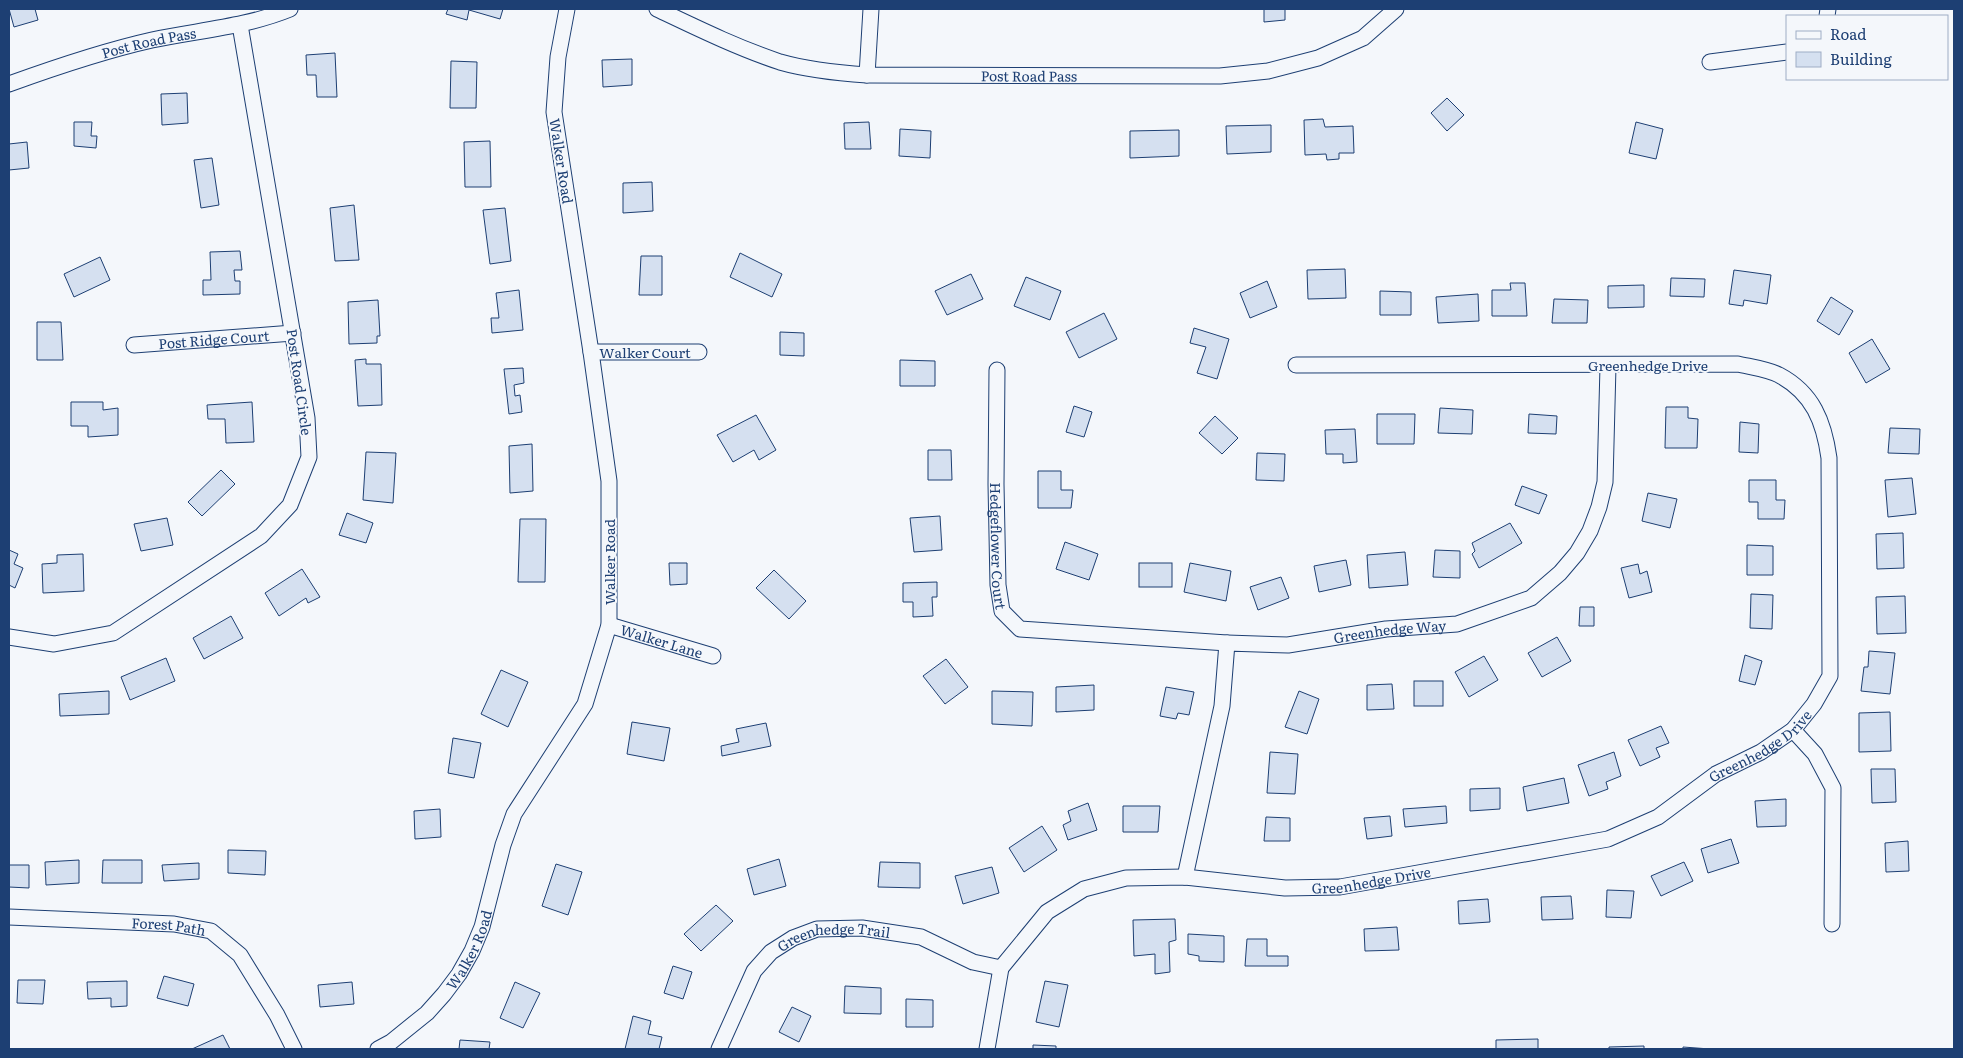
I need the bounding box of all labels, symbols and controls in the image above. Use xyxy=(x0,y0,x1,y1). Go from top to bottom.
legend xyxy=(1786,15,1948,80)
street label: Post Road Pass xyxy=(99,22,197,63)
text: Road xyxy=(1830,22,1866,45)
text: Building xyxy=(1830,47,1892,70)
street label: Post Road Pass xyxy=(981,65,1077,86)
street label: Walker Road xyxy=(545,117,579,206)
street label: Post Ridge Court xyxy=(158,325,270,353)
street label: Post Road Circle xyxy=(283,327,317,437)
street label: Walker Court xyxy=(599,342,691,362)
street label: Greenhedge Drive xyxy=(1588,355,1708,375)
street label: Hedgeflower Court xyxy=(986,482,1012,611)
street label: Walker Road xyxy=(599,518,619,605)
street label: Greenhedge Way xyxy=(1332,615,1448,647)
street label: Walker Lane xyxy=(618,619,705,662)
street label: Greenhedge Drive xyxy=(1704,705,1816,786)
street label: Greenhedge Drive xyxy=(1311,861,1432,898)
street label: Walker Road xyxy=(441,907,496,993)
street label: Forest Path xyxy=(131,912,208,940)
street label: Greenhedge Trail xyxy=(773,917,892,956)

